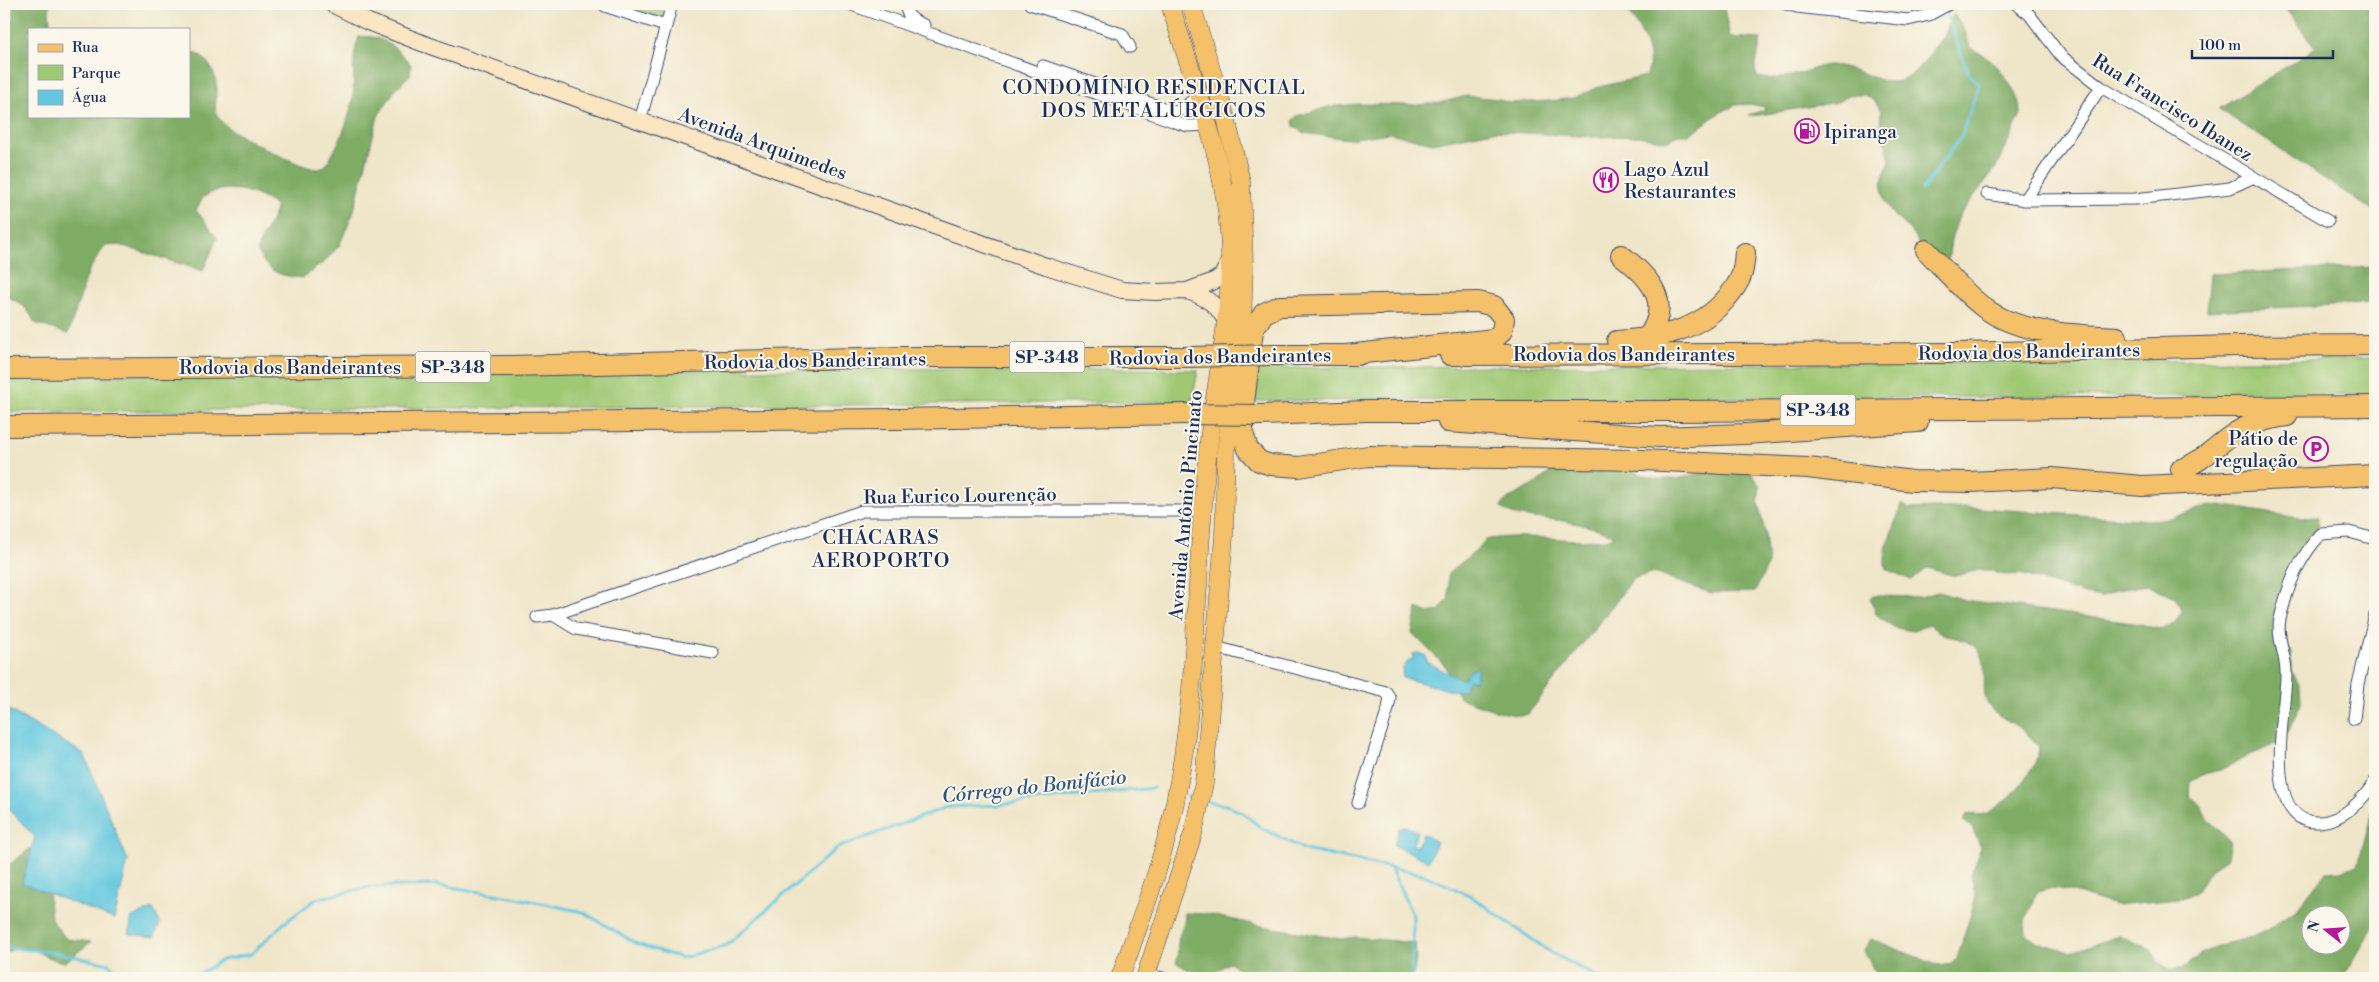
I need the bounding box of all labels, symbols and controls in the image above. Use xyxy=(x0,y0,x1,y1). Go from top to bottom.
legend xyxy=(28,28,190,118)
scale bar xyxy=(2192,28,2333,60)
text: 100 m xyxy=(2199,36,2241,55)
text: Rua xyxy=(72,38,99,57)
street label: Rua Francisco Ibanez xyxy=(2088,49,2257,167)
text: Parque xyxy=(72,64,121,83)
district label: CONDOMÍNIO RESIDENCIAL DOS METALÚRGICOS xyxy=(1002,75,1306,124)
text: Água xyxy=(71,87,107,107)
street label: Avenida Arquimedes xyxy=(674,102,850,186)
fuel station icon: Ipiranga xyxy=(1794,118,1820,144)
place label: Ipiranga xyxy=(1824,120,1897,144)
place label: Lago Azul Restaurantes xyxy=(1624,158,1736,204)
restaurant icon: Lago Azul Restaurantes xyxy=(1593,167,1619,193)
street label: Rodovia dos Bandeirantes xyxy=(1918,338,2140,366)
road number: SP-348 xyxy=(1010,342,1084,372)
street label: Rodovia dos Bandeirantes xyxy=(1109,343,1331,371)
street label: Rodovia dos Bandeirantes xyxy=(1513,343,1735,367)
street label: Rodovia dos Bandeirantes xyxy=(704,347,926,375)
road number: SP-348 xyxy=(416,352,490,382)
street label: Rodovia dos Bandeirantes xyxy=(179,356,401,380)
street label: Avenida Antônio Pincinato xyxy=(1164,389,1208,622)
road number: SP-348 xyxy=(1780,394,1856,426)
place label: Pátio de regulação xyxy=(2215,427,2298,473)
parking icon: Pátio de regulação xyxy=(2303,436,2329,462)
street label: Rua Eurico Lourenção xyxy=(863,482,1057,510)
district label: CHÁCARAS AEROPORTO xyxy=(811,525,950,574)
water label: Córrego do Bonifácio xyxy=(941,765,1128,810)
north arrow xyxy=(2302,904,2352,954)
text: N xyxy=(2304,919,2325,934)

